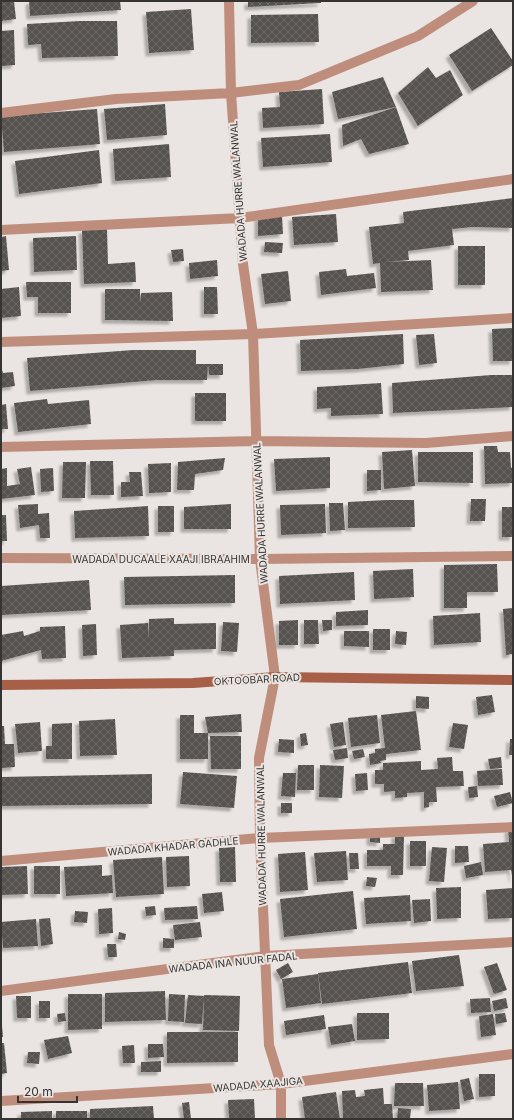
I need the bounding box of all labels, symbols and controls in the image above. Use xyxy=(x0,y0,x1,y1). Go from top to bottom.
street label: WADADA HURRE WALANWAL xyxy=(227,120,249,262)
street label: WADADA HURRE WALANWAL xyxy=(250,442,270,584)
street label: WADADA DUCAALE XAAJI IBRAAHIM xyxy=(72,553,250,565)
street label: OKTOOBAR ROAD xyxy=(214,671,300,687)
street label: WADADA HURRE WALANWAL xyxy=(254,764,268,906)
street label: WADADA KHADAR GADHLE xyxy=(107,834,239,858)
street label: WADADA INA NUUR FADAL xyxy=(168,949,298,975)
street label: WADADA XAAJIGA xyxy=(213,1074,303,1094)
scale bar xyxy=(18,1078,77,1104)
text: 20 m xyxy=(24,1084,53,1099)

